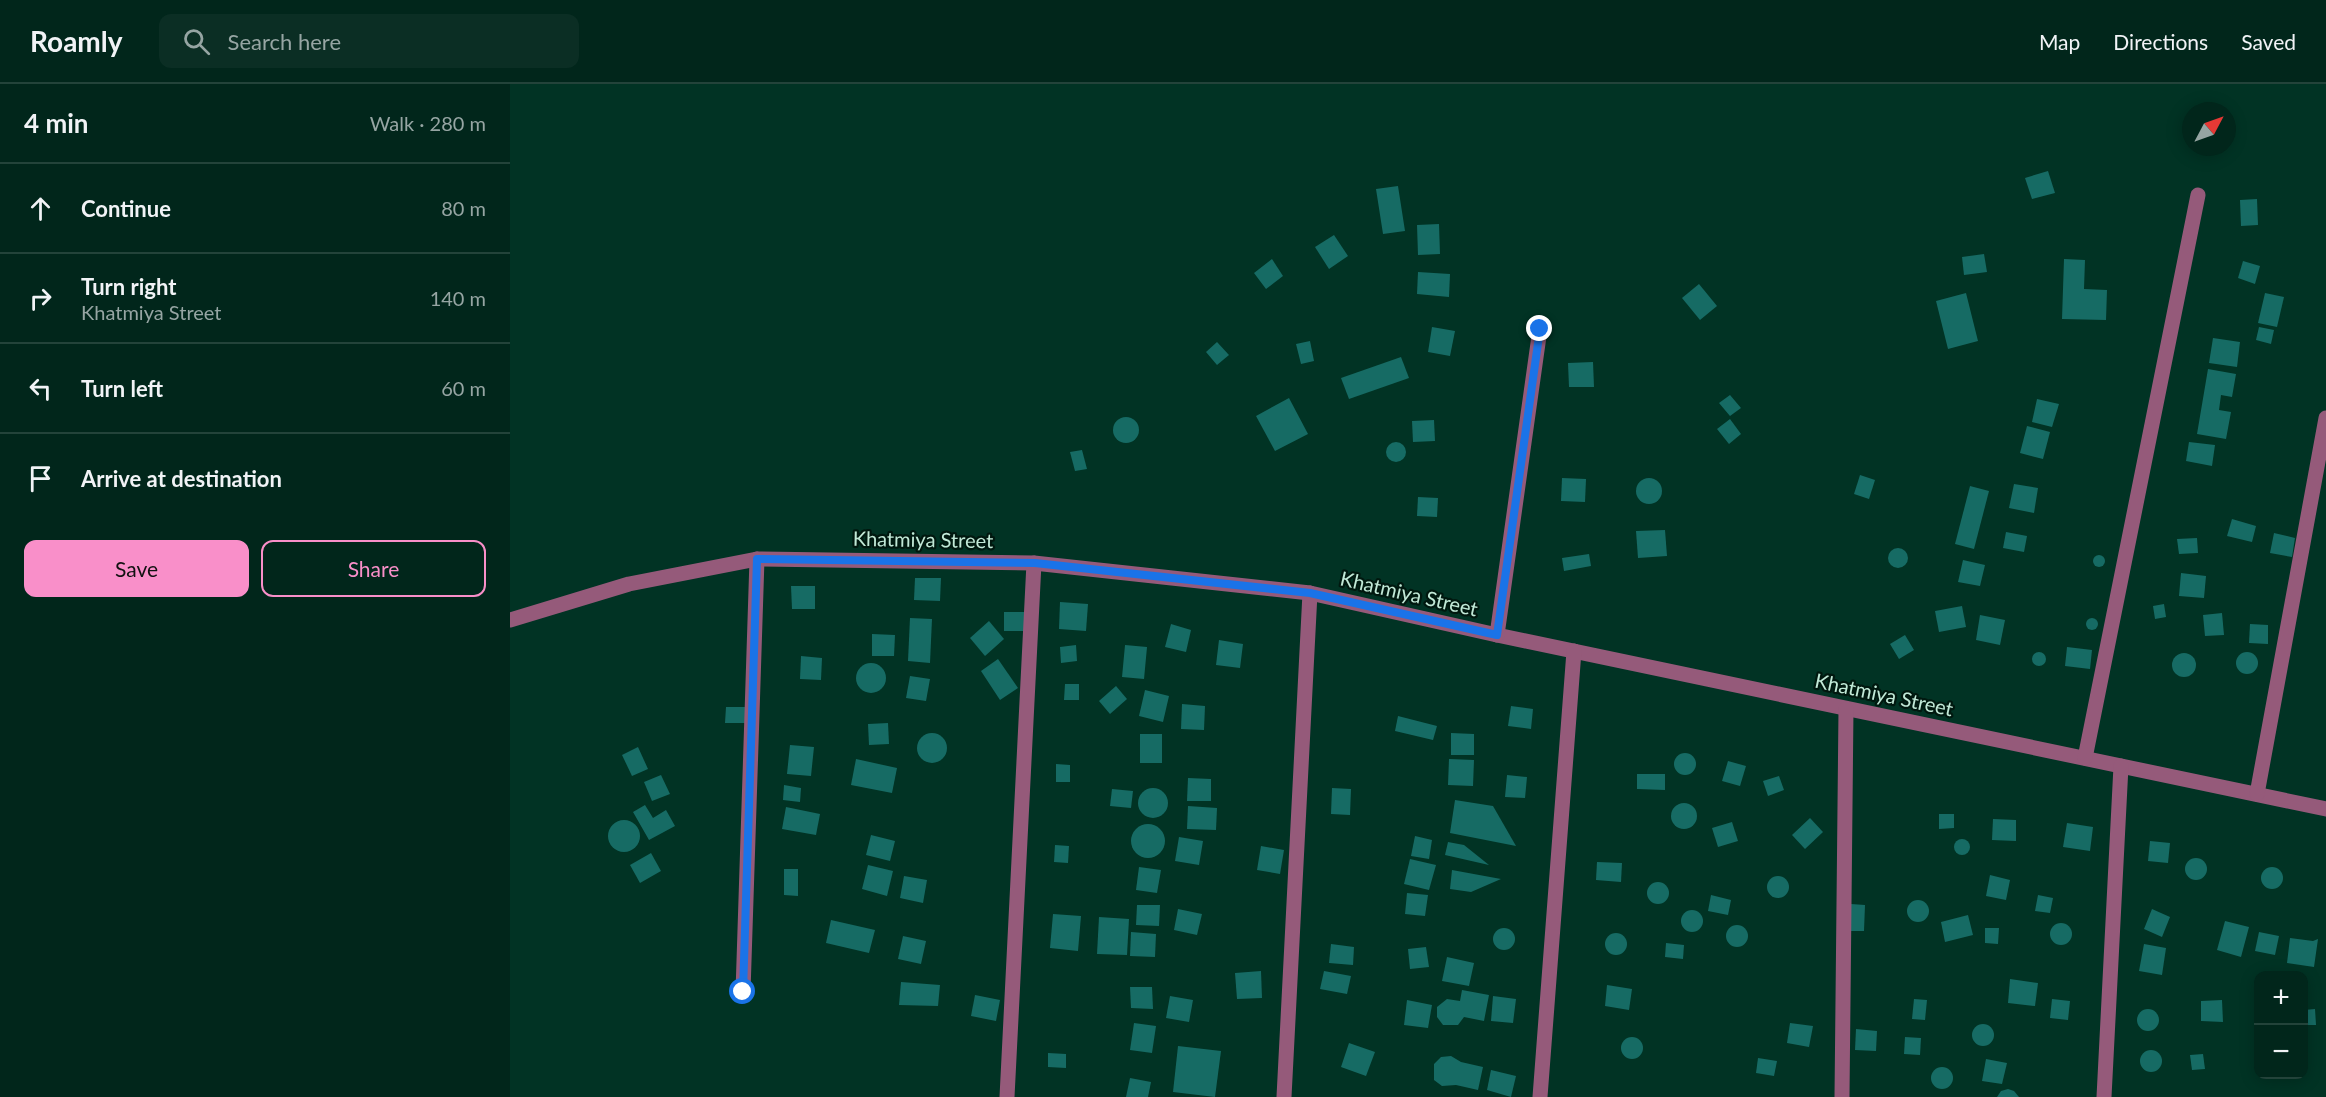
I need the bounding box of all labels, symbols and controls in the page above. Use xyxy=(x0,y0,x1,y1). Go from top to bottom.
search box xyxy=(159,14,579,68)
text: Roamly xyxy=(30,24,123,58)
icon: search xyxy=(180,25,213,58)
text: Search here xyxy=(228,28,341,55)
text: Map xyxy=(2039,29,2080,54)
text: Directions xyxy=(2113,29,2208,54)
text: Saved xyxy=(2241,29,2296,54)
north arrow xyxy=(2182,102,2236,156)
text: 4 min xyxy=(24,107,88,139)
text: Walk · 280 m xyxy=(370,111,486,135)
icon: ahead xyxy=(24,192,57,225)
text: Continue xyxy=(81,195,171,222)
text: 80 m xyxy=(441,196,486,220)
text: Turn right xyxy=(81,273,176,300)
icon: right xyxy=(24,282,57,315)
text: 140 m xyxy=(430,286,486,310)
text: Khatmiya Street xyxy=(81,300,221,324)
route end xyxy=(1526,315,1552,341)
icon: left xyxy=(24,372,57,405)
text: Turn left xyxy=(81,375,163,402)
text: 60 m xyxy=(441,376,486,400)
icon: arrive xyxy=(24,462,57,495)
text: Arrive at destination xyxy=(81,465,282,492)
street label: Khatmiya Street xyxy=(853,526,993,552)
button: Save xyxy=(24,540,249,597)
button: Share xyxy=(261,540,486,597)
street label: Khatmiya Street xyxy=(1338,566,1480,621)
street label: Khatmiya Street xyxy=(1813,668,1955,720)
map controls xyxy=(2254,971,2308,1079)
button: + xyxy=(2254,971,2308,1025)
route start xyxy=(729,978,755,1004)
button: − xyxy=(2254,1025,2308,1079)

